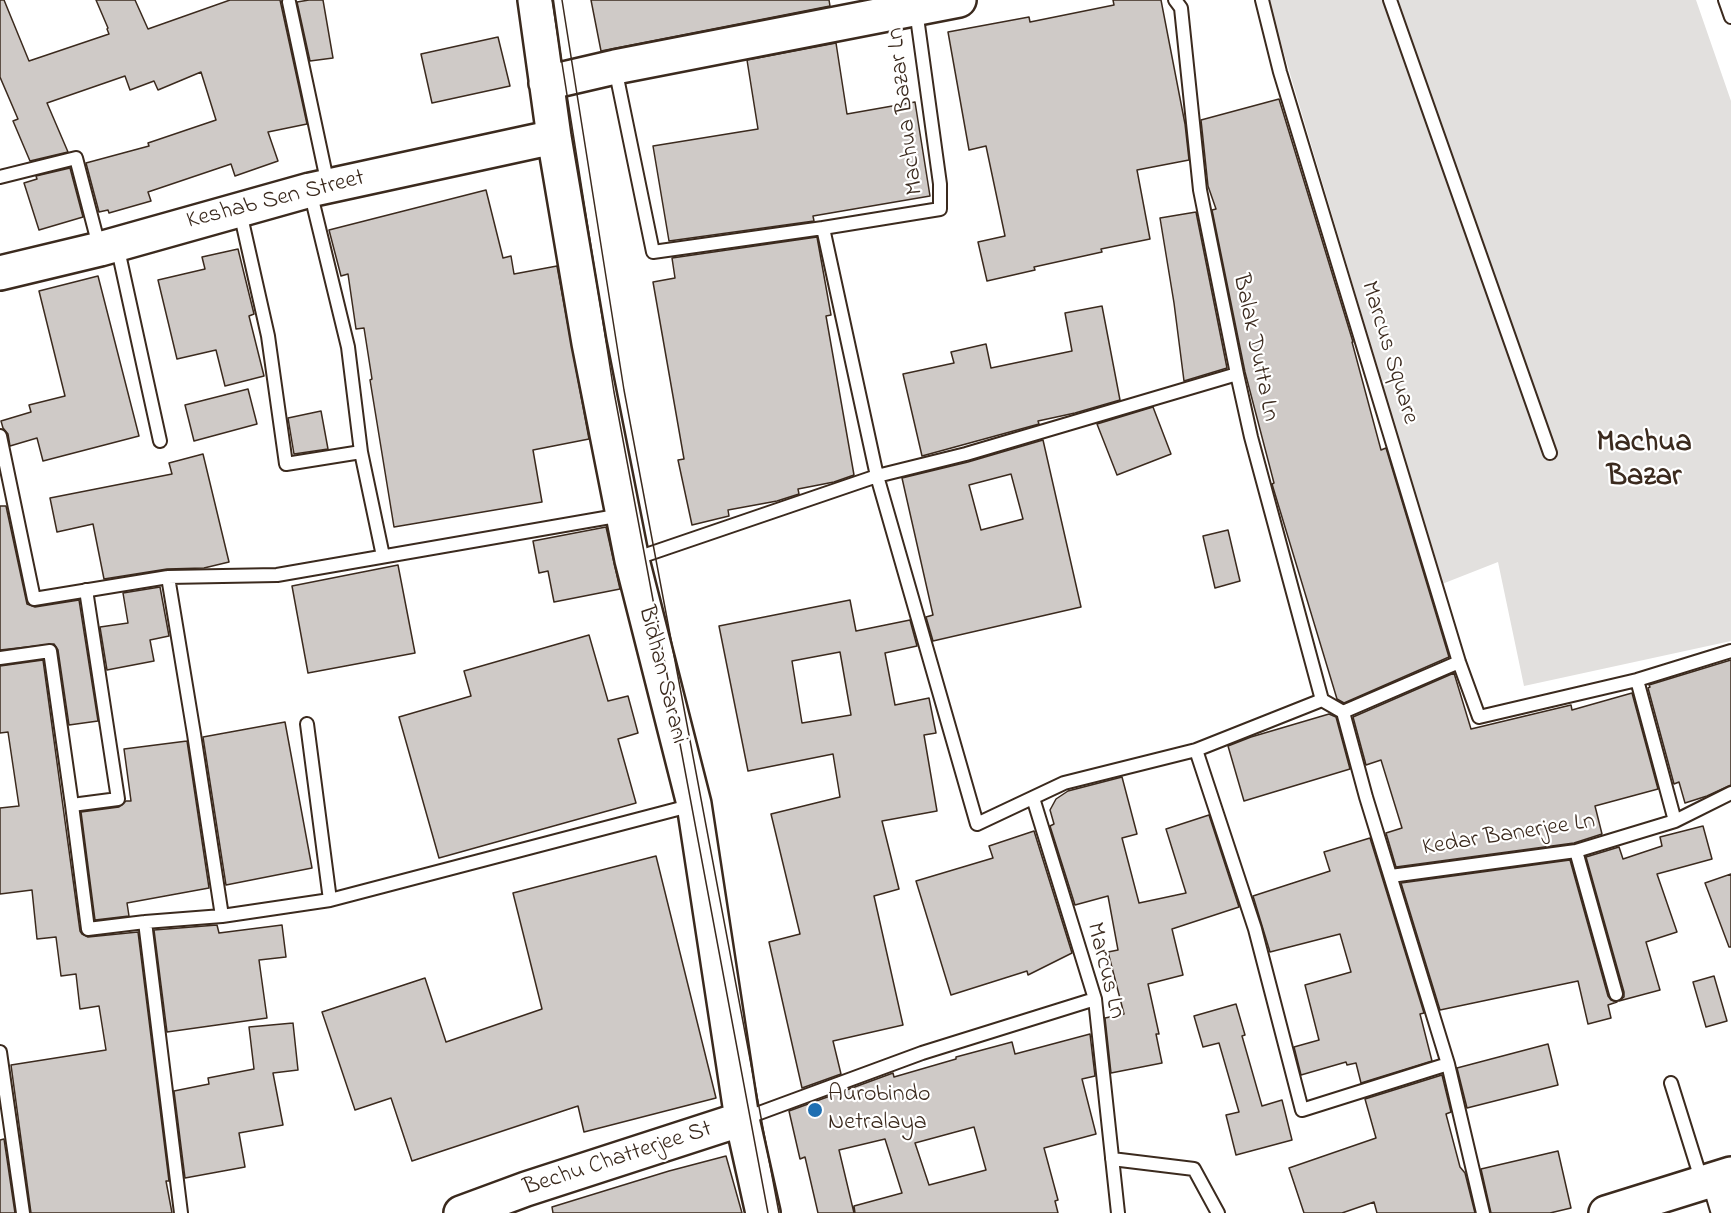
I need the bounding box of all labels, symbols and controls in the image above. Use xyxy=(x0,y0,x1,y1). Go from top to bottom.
street label: Machua Bazar Ln xyxy=(882,26,932,196)
street label: Keshab Sen Street xyxy=(184,165,368,237)
street label: Balak Dutta Ln xyxy=(1224,272,1284,424)
street label: Marcus Square xyxy=(1353,278,1423,428)
district label: Machua Bazar xyxy=(1596,427,1692,498)
street label: Bidhan Sarani xyxy=(630,603,692,747)
street label: Kedar Banerjee Ln xyxy=(1421,808,1597,864)
street label: Marcus Ln xyxy=(1078,920,1130,1022)
place label: Aurobindo Netralaya xyxy=(828,1082,930,1138)
marker: Aurobindo Netralaya xyxy=(806,1101,824,1119)
street label: Bechu Chatterjee St xyxy=(520,1116,716,1204)

